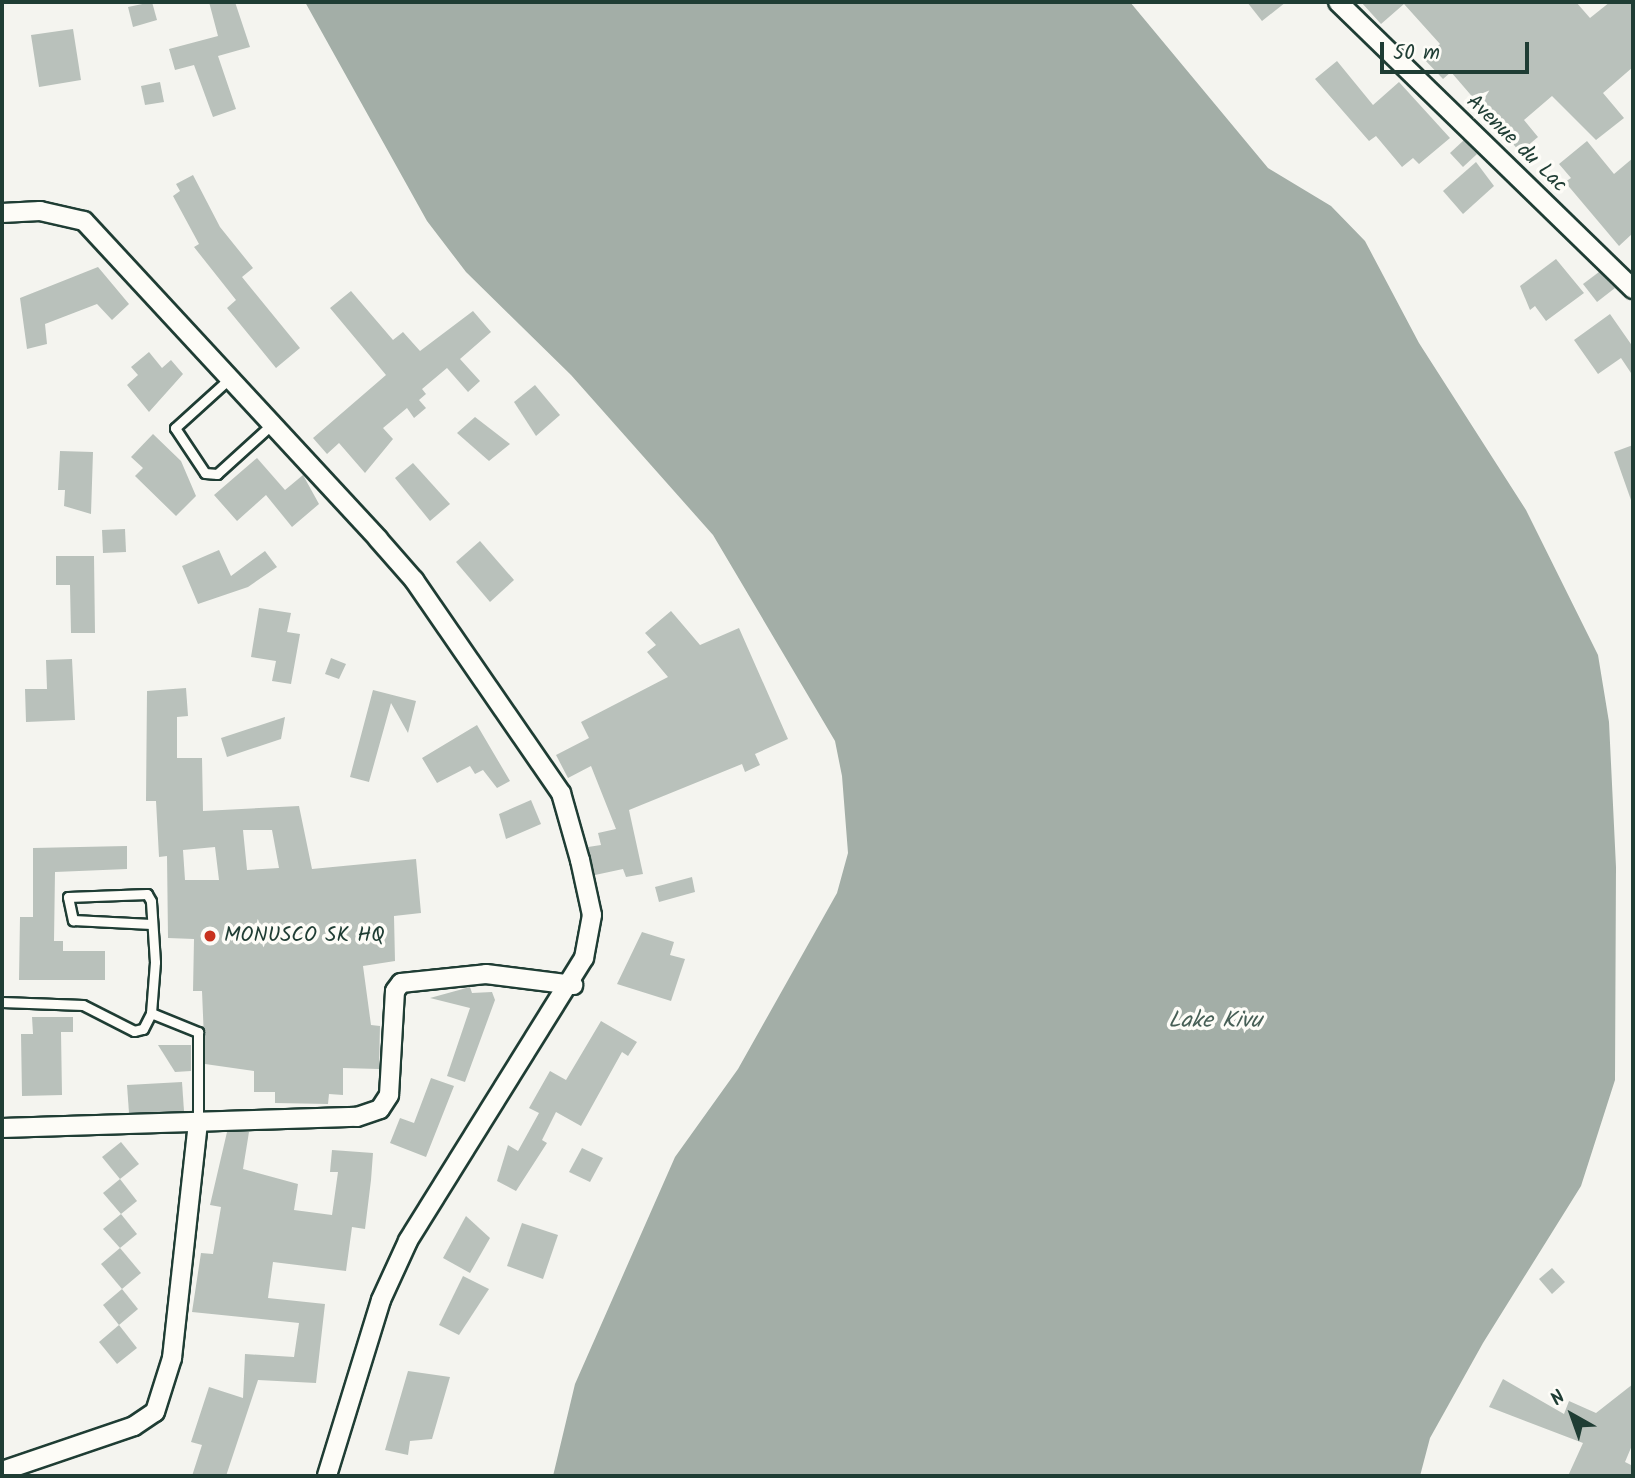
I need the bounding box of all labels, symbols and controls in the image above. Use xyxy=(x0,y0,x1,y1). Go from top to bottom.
scale bar xyxy=(1383,28,1532,72)
text: 50 m xyxy=(1393,37,1440,70)
street label: Avenue du Lac xyxy=(1461,90,1571,198)
place label: MONUSCO SK HQ xyxy=(224,923,385,949)
marker: MONUSCO SK HQ xyxy=(202,928,218,944)
water label: Lake Kivu xyxy=(1168,1007,1262,1035)
north arrow xyxy=(1537,1380,1607,1450)
text: N xyxy=(1544,1384,1573,1414)

